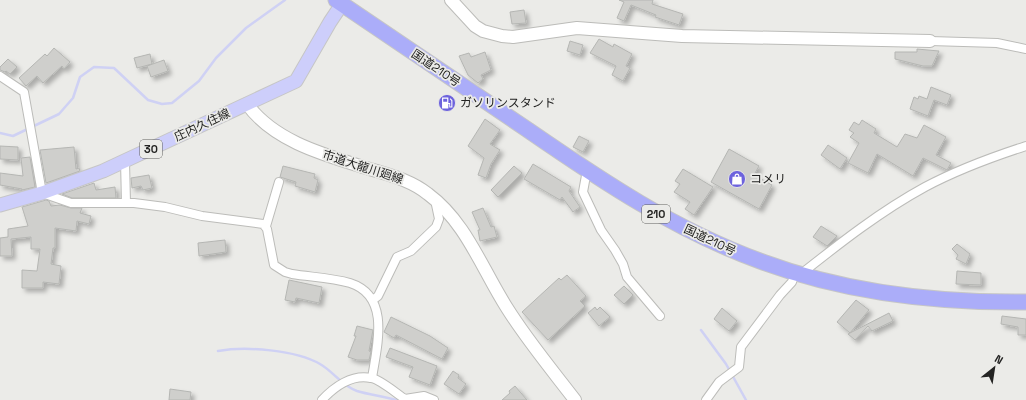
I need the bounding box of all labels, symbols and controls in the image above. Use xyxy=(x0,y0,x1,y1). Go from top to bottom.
street label: 国道210号 xyxy=(408,46,464,90)
fuel station icon: ガソリンスタンド xyxy=(437,93,457,113)
place label: ガソリンスタンド xyxy=(460,95,556,111)
street label: 庄内久住線 xyxy=(171,105,233,145)
road number: 30 xyxy=(140,140,162,158)
street label: 市道大龍川廻線 xyxy=(321,146,405,188)
shop icon: コメリ xyxy=(727,169,747,189)
place label: コメリ xyxy=(750,171,786,187)
road number: 210 xyxy=(642,205,670,223)
street label: 国道210号 xyxy=(681,221,739,259)
north arrow xyxy=(974,348,1014,388)
text: N xyxy=(992,351,1006,367)

